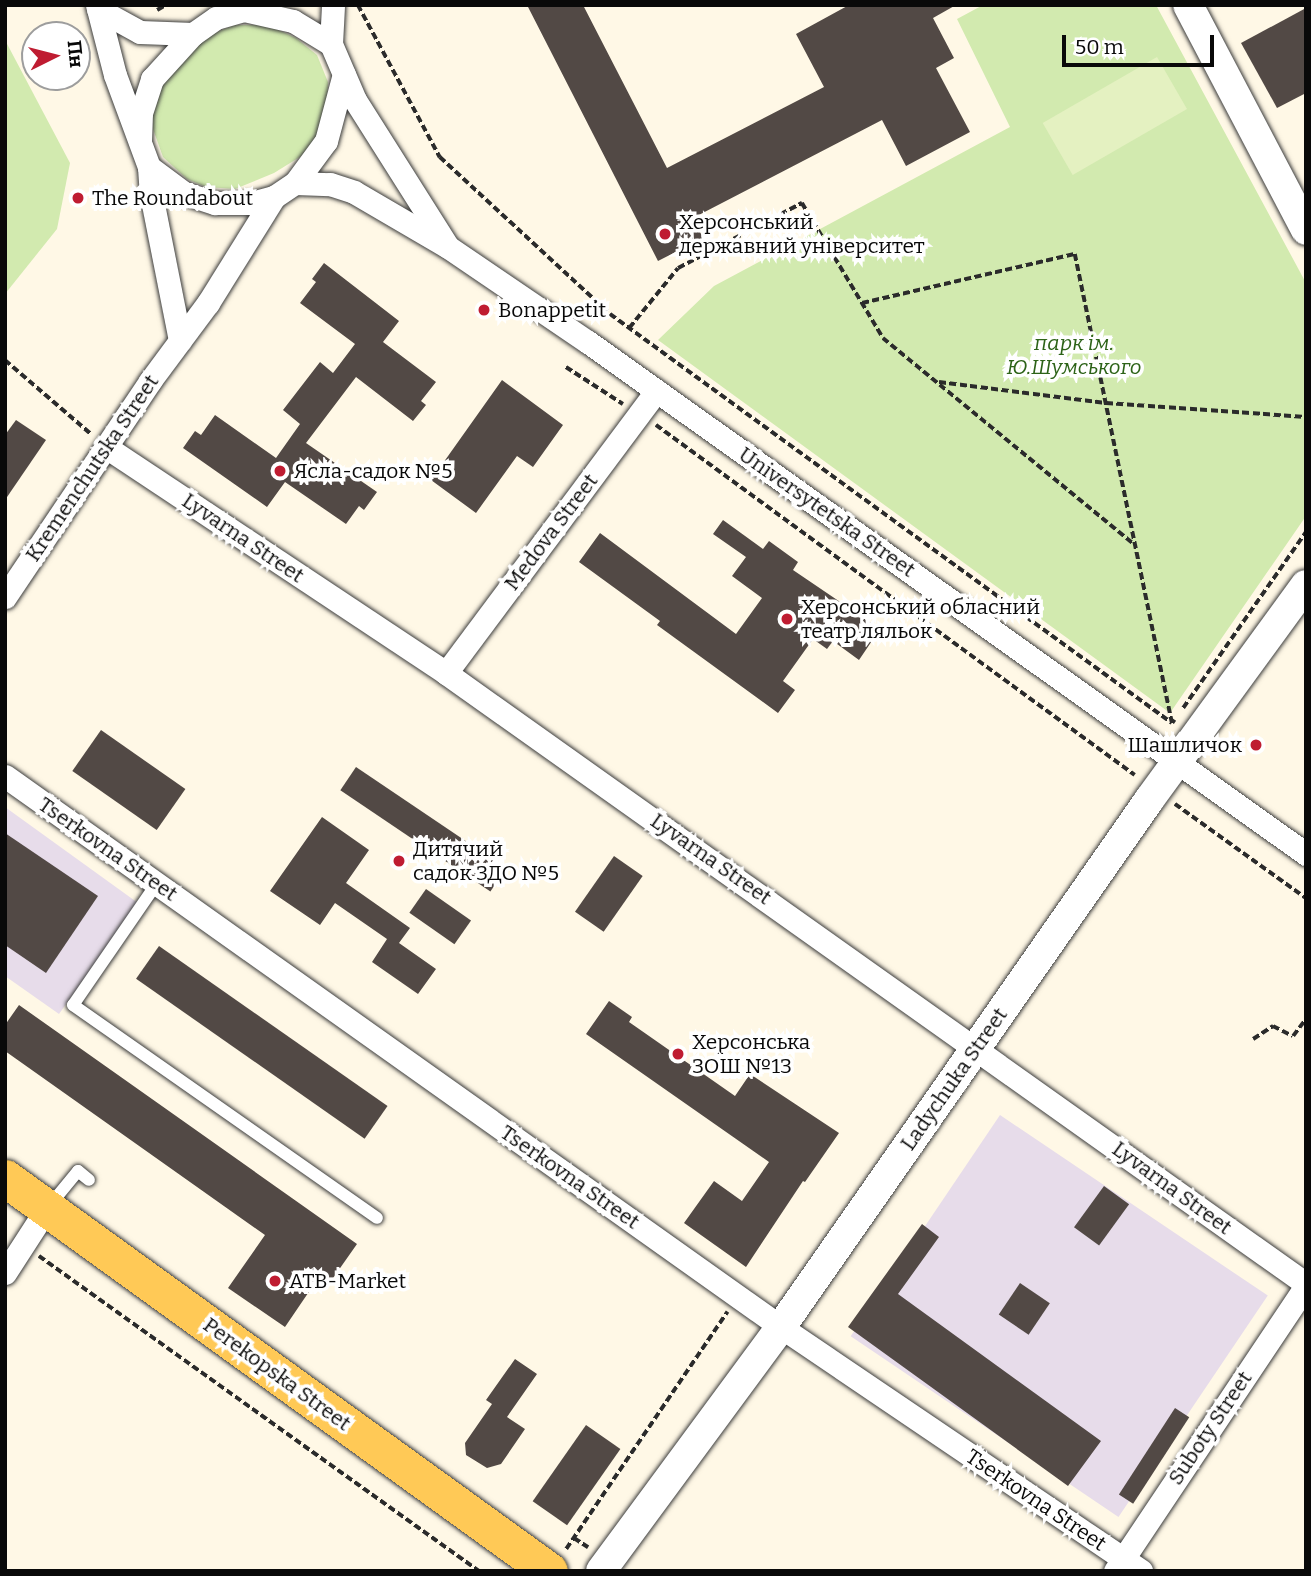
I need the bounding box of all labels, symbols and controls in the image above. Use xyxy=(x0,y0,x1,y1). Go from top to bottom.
north arrow xyxy=(21,21,91,91)
scale bar xyxy=(1066,21,1218,65)
text: 50 m xyxy=(1075,34,1124,60)
text: Пн xyxy=(63,39,88,69)
place label: The Roundabout xyxy=(92,185,253,211)
marker: The Roundabout xyxy=(70,190,86,206)
place label: Херсонський державний університет xyxy=(679,209,925,259)
marker: Херсонський державний університет xyxy=(657,226,673,242)
place label: Bonappetit xyxy=(498,297,606,323)
marker: Bonappetit xyxy=(476,302,492,318)
park label: парк ім. Ю.Шумського xyxy=(1006,330,1142,380)
street label: Kremenchutska Street xyxy=(20,370,164,566)
street label: Universytetska Street xyxy=(734,442,920,582)
place label: Ясла-садок №5 xyxy=(294,458,452,484)
marker: Ясла-садок №5 xyxy=(272,463,288,479)
street label: Medova Street xyxy=(499,469,603,595)
street label: Lyvarna Street xyxy=(177,488,309,588)
place label: Херсонський обласний театр ляльок xyxy=(801,594,1040,644)
marker: Херсонський обласний театр ляльок xyxy=(779,611,795,627)
place label: Шашличок xyxy=(1128,732,1242,758)
marker: Шашличок xyxy=(1248,737,1264,753)
street label: Tserkovna Street xyxy=(34,792,182,906)
street label: Lyvarna Street xyxy=(646,808,776,910)
place label: Дитячий садок ЗДО №5 xyxy=(413,836,559,886)
marker: Дитячий садок ЗДО №5 xyxy=(391,853,407,869)
street label: Ladychuka Street xyxy=(895,1003,1013,1155)
place label: Херсонська ЗОШ №13 xyxy=(692,1029,810,1079)
marker: Херсонська ЗОШ №13 xyxy=(670,1046,686,1062)
street label: Tserkovna Street xyxy=(496,1120,644,1234)
street label: Lyvarna Street xyxy=(1107,1136,1237,1240)
place label: ATB-Market xyxy=(289,1268,406,1294)
marker: ATB-Market xyxy=(267,1273,283,1289)
street label: Perekopska Street xyxy=(198,1312,356,1436)
street label: Suboty Street xyxy=(1163,1366,1257,1490)
street label: Tserkovna Street xyxy=(961,1444,1111,1556)

